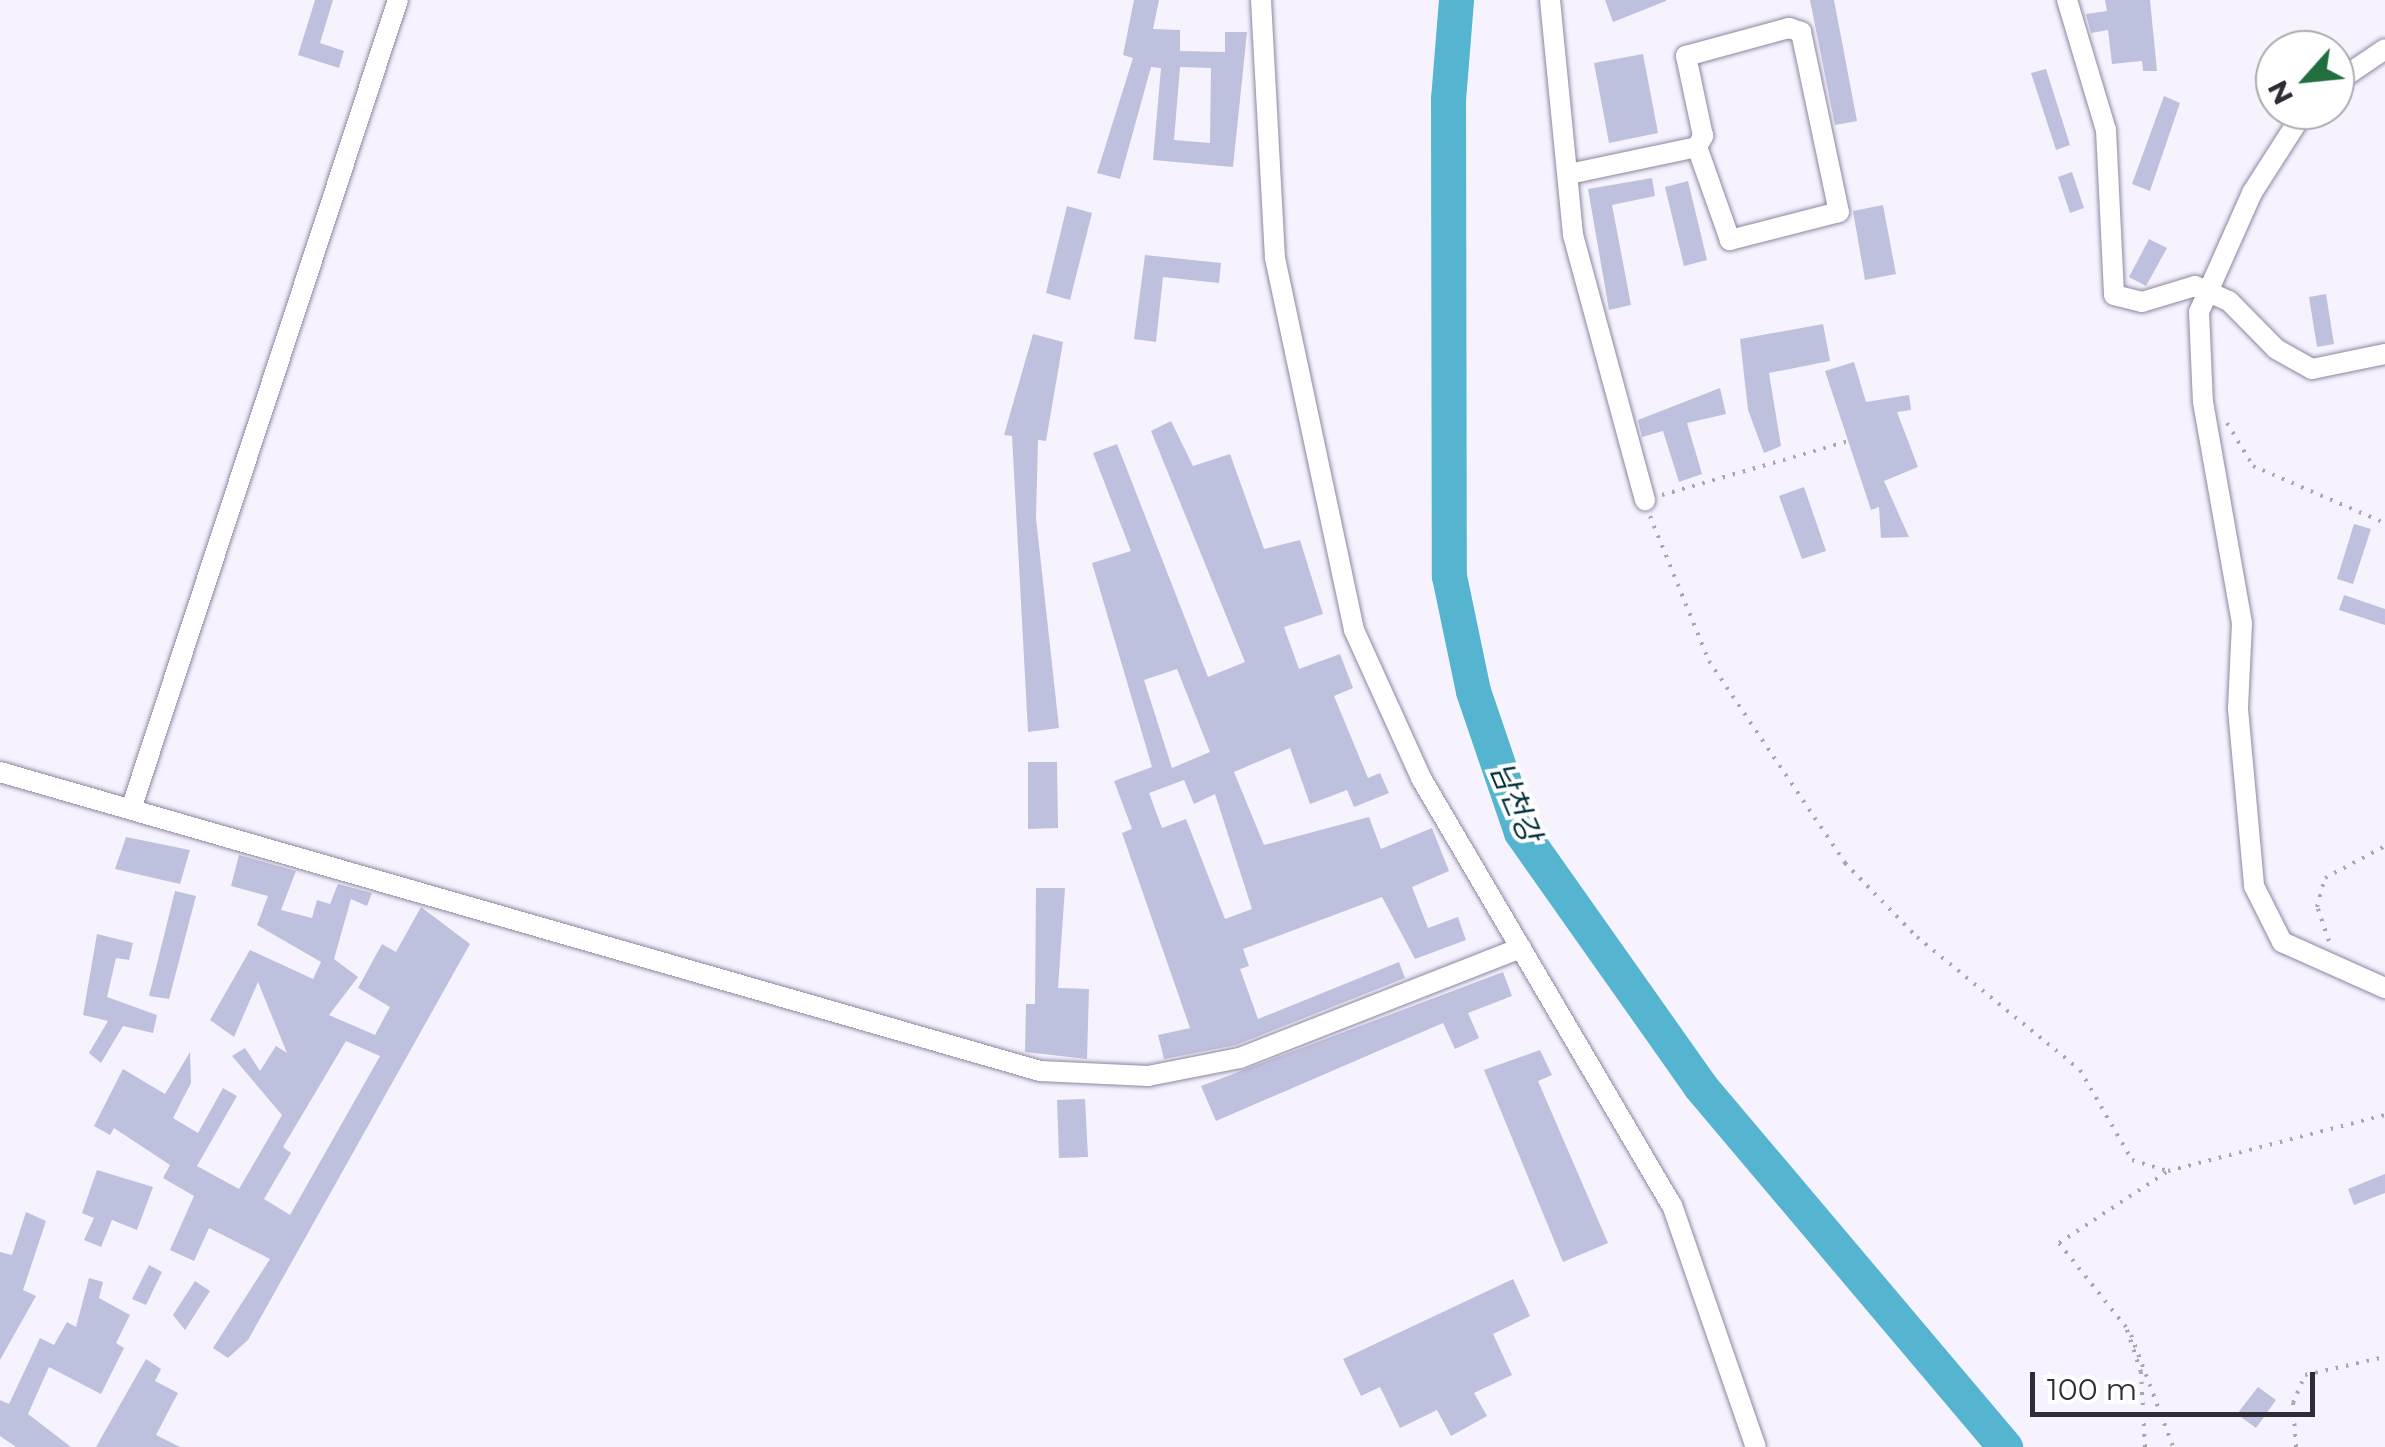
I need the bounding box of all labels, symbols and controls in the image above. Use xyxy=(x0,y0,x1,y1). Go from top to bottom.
north arrow xyxy=(2255,30,2355,130)
text: N xyxy=(2260,75,2300,111)
water label: 남천강 xyxy=(1482,757,1548,847)
scale bar xyxy=(2035,1352,2320,1414)
text: 100 m xyxy=(2047,1371,2137,1408)

